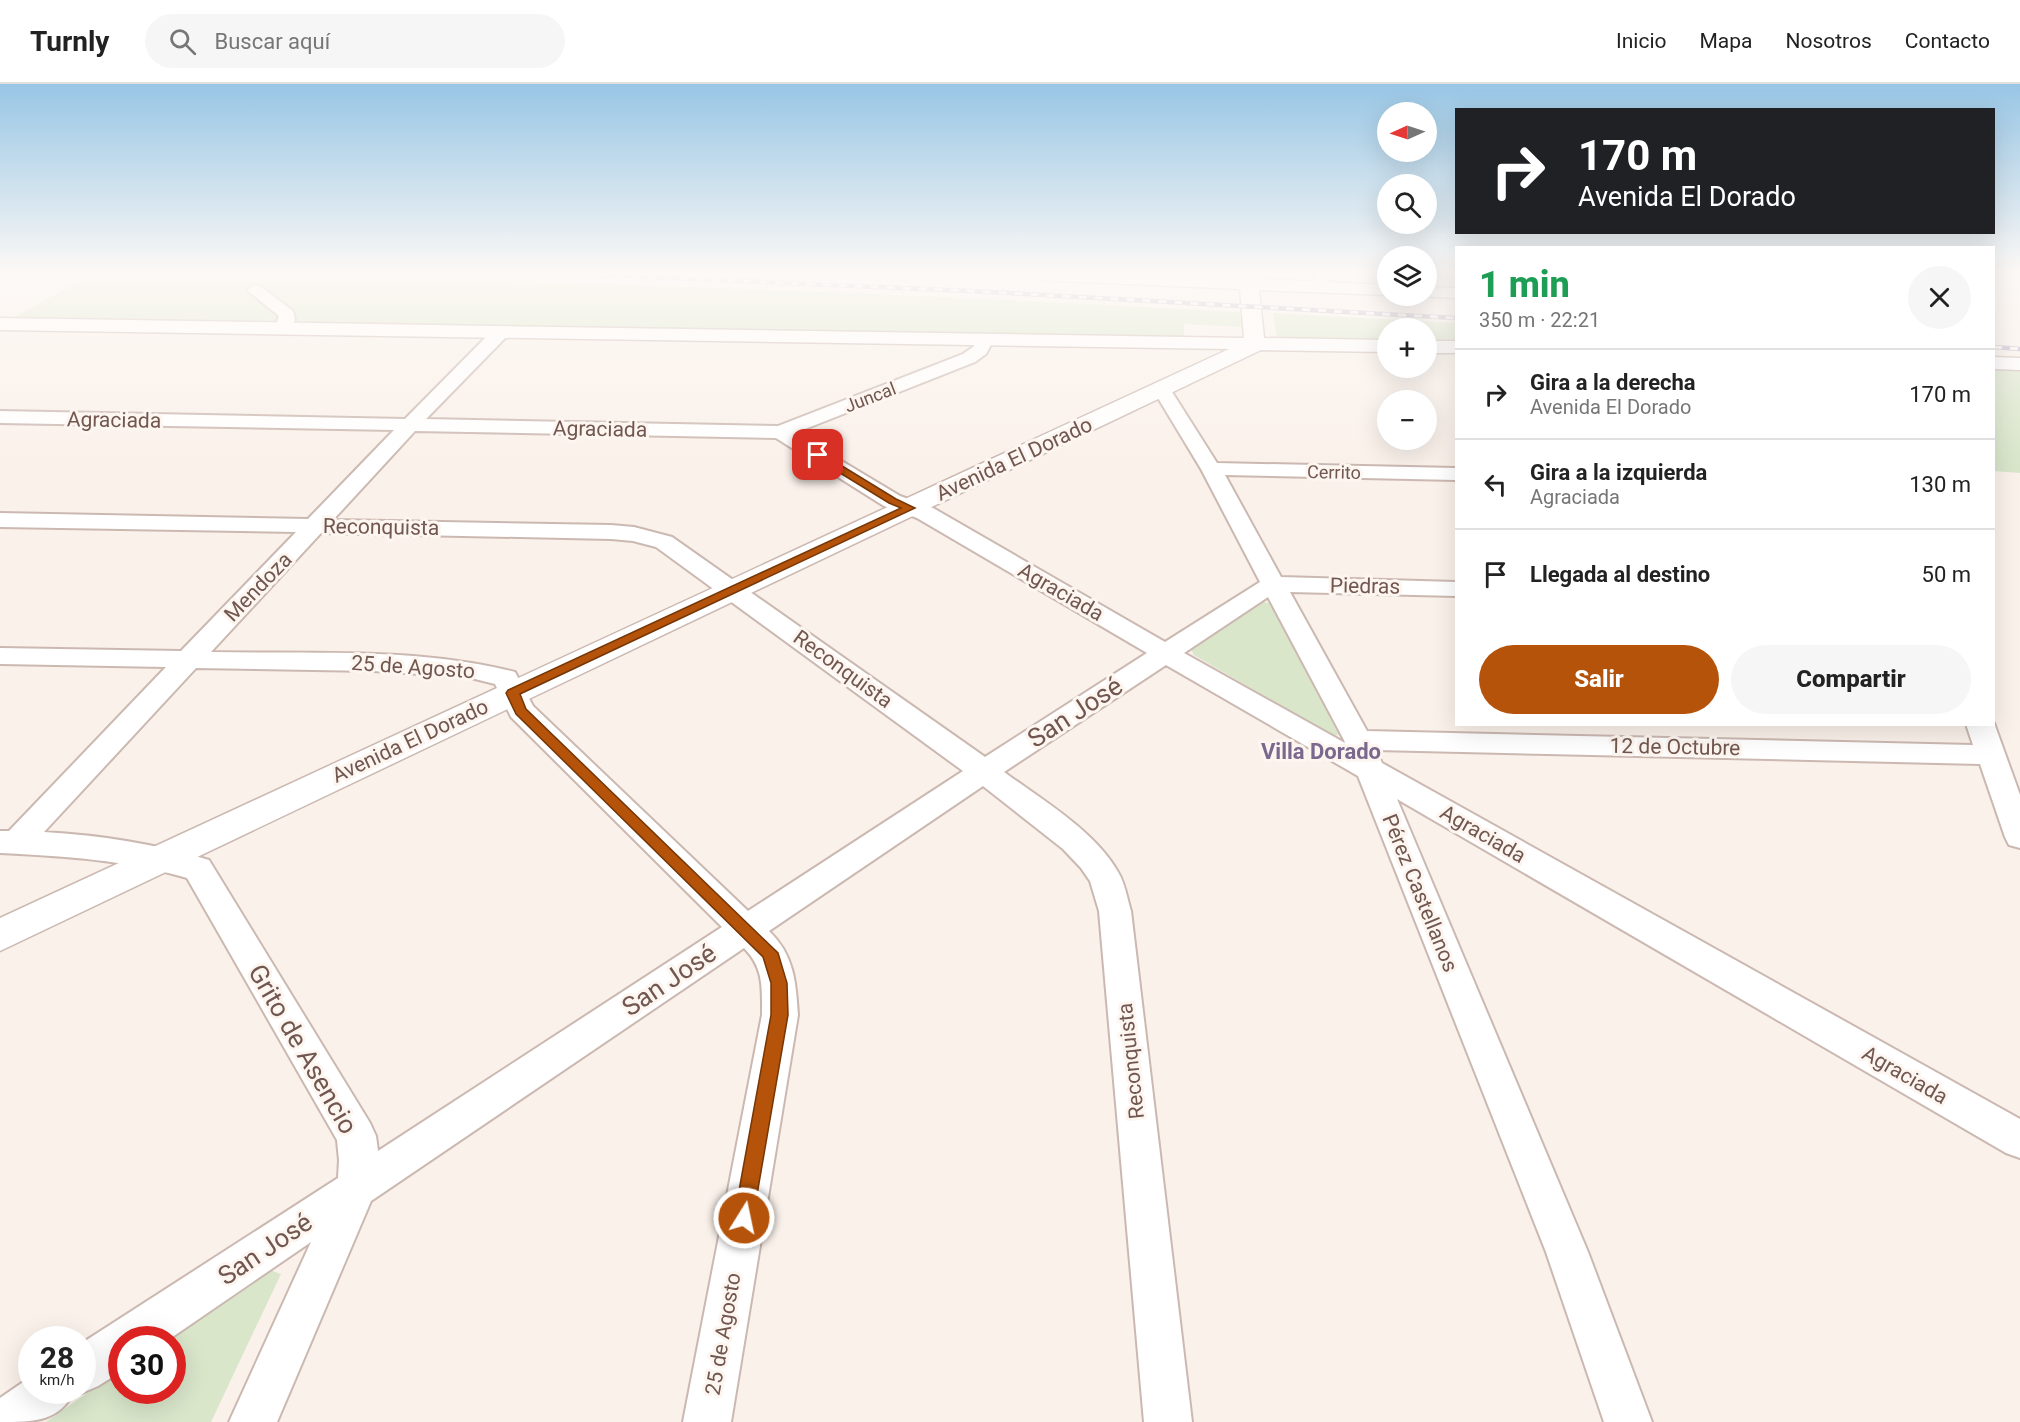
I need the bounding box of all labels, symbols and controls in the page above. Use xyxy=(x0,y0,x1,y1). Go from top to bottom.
search box xyxy=(145,14,565,68)
text: Turnly xyxy=(30,25,109,58)
icon: search xyxy=(166,25,199,58)
text: Buscar aquí xyxy=(214,29,330,54)
text: Inicio xyxy=(1616,29,1666,53)
text: Mapa xyxy=(1699,29,1752,53)
text: Nosotros xyxy=(1785,29,1872,53)
text: Contacto xyxy=(1905,29,1990,53)
north arrow xyxy=(1377,102,1437,162)
map controls xyxy=(1377,102,1437,450)
text: 170 m xyxy=(1578,131,1697,180)
icon: right xyxy=(1479,132,1557,210)
button: search xyxy=(1377,174,1437,234)
text: Avenida El Dorado xyxy=(1578,181,1796,213)
button: layers xyxy=(1377,246,1437,306)
text: 1 min xyxy=(1479,264,1570,306)
button: close xyxy=(1908,266,1971,329)
text: 350 m · 22:21 xyxy=(1479,308,1600,332)
button: + xyxy=(1377,318,1437,378)
text: Gira a la derecha xyxy=(1530,370,1696,395)
street label: Juncal xyxy=(841,378,899,416)
icon: right xyxy=(1479,378,1512,411)
text: 170 m xyxy=(1909,382,1971,407)
button: − xyxy=(1377,390,1437,450)
text: Avenida El Dorado xyxy=(1530,395,1691,419)
street label: Agraciada xyxy=(67,407,161,433)
street label: Avenida El Dorado xyxy=(932,412,1096,506)
street label: Agraciada xyxy=(553,416,647,442)
pin xyxy=(792,429,843,480)
icon: arrive xyxy=(801,438,834,471)
text: Gira a la izquierda xyxy=(1530,460,1707,485)
street label: Cerrito xyxy=(1307,461,1361,483)
icon: left xyxy=(1479,468,1512,501)
text: 130 m xyxy=(1909,472,1971,497)
text: Agraciada xyxy=(1530,485,1620,509)
street label: Reconquista xyxy=(323,514,439,540)
street label: Mendoza xyxy=(219,548,297,626)
street label: Agraciada xyxy=(1014,558,1108,626)
icon: arrive xyxy=(1479,558,1512,591)
text: Llegada al destino xyxy=(1530,562,1710,587)
text: 50 m xyxy=(1922,562,1971,587)
street label: Piedras xyxy=(1330,573,1400,599)
street label: Reconquista xyxy=(789,625,897,713)
button: Salir xyxy=(1479,645,1719,714)
button: Compartir xyxy=(1731,645,1971,714)
street label: 25 de Agosto xyxy=(350,651,476,683)
street label: San José xyxy=(1022,670,1128,754)
street label: Avenida El Dorado xyxy=(328,694,492,788)
street label: 12 de Octubre xyxy=(1609,734,1741,760)
district label: Villa Dorado xyxy=(1261,739,1381,764)
street label: Agraciada xyxy=(1436,800,1530,868)
street label: Pérez Castellanos xyxy=(1377,811,1463,975)
street label: San José xyxy=(616,938,722,1022)
street label: Grito de Asencio xyxy=(242,959,364,1139)
street label: Reconquista xyxy=(1113,1002,1149,1120)
street label: Agraciada xyxy=(1858,1041,1952,1109)
position arrow xyxy=(712,1186,776,1250)
street label: San José xyxy=(212,1207,318,1291)
street label: 25 de Agosto xyxy=(700,1271,746,1397)
speed limit sign: 30 xyxy=(108,1326,186,1404)
text: 28 xyxy=(40,1340,74,1375)
text: km/h xyxy=(39,1371,75,1389)

